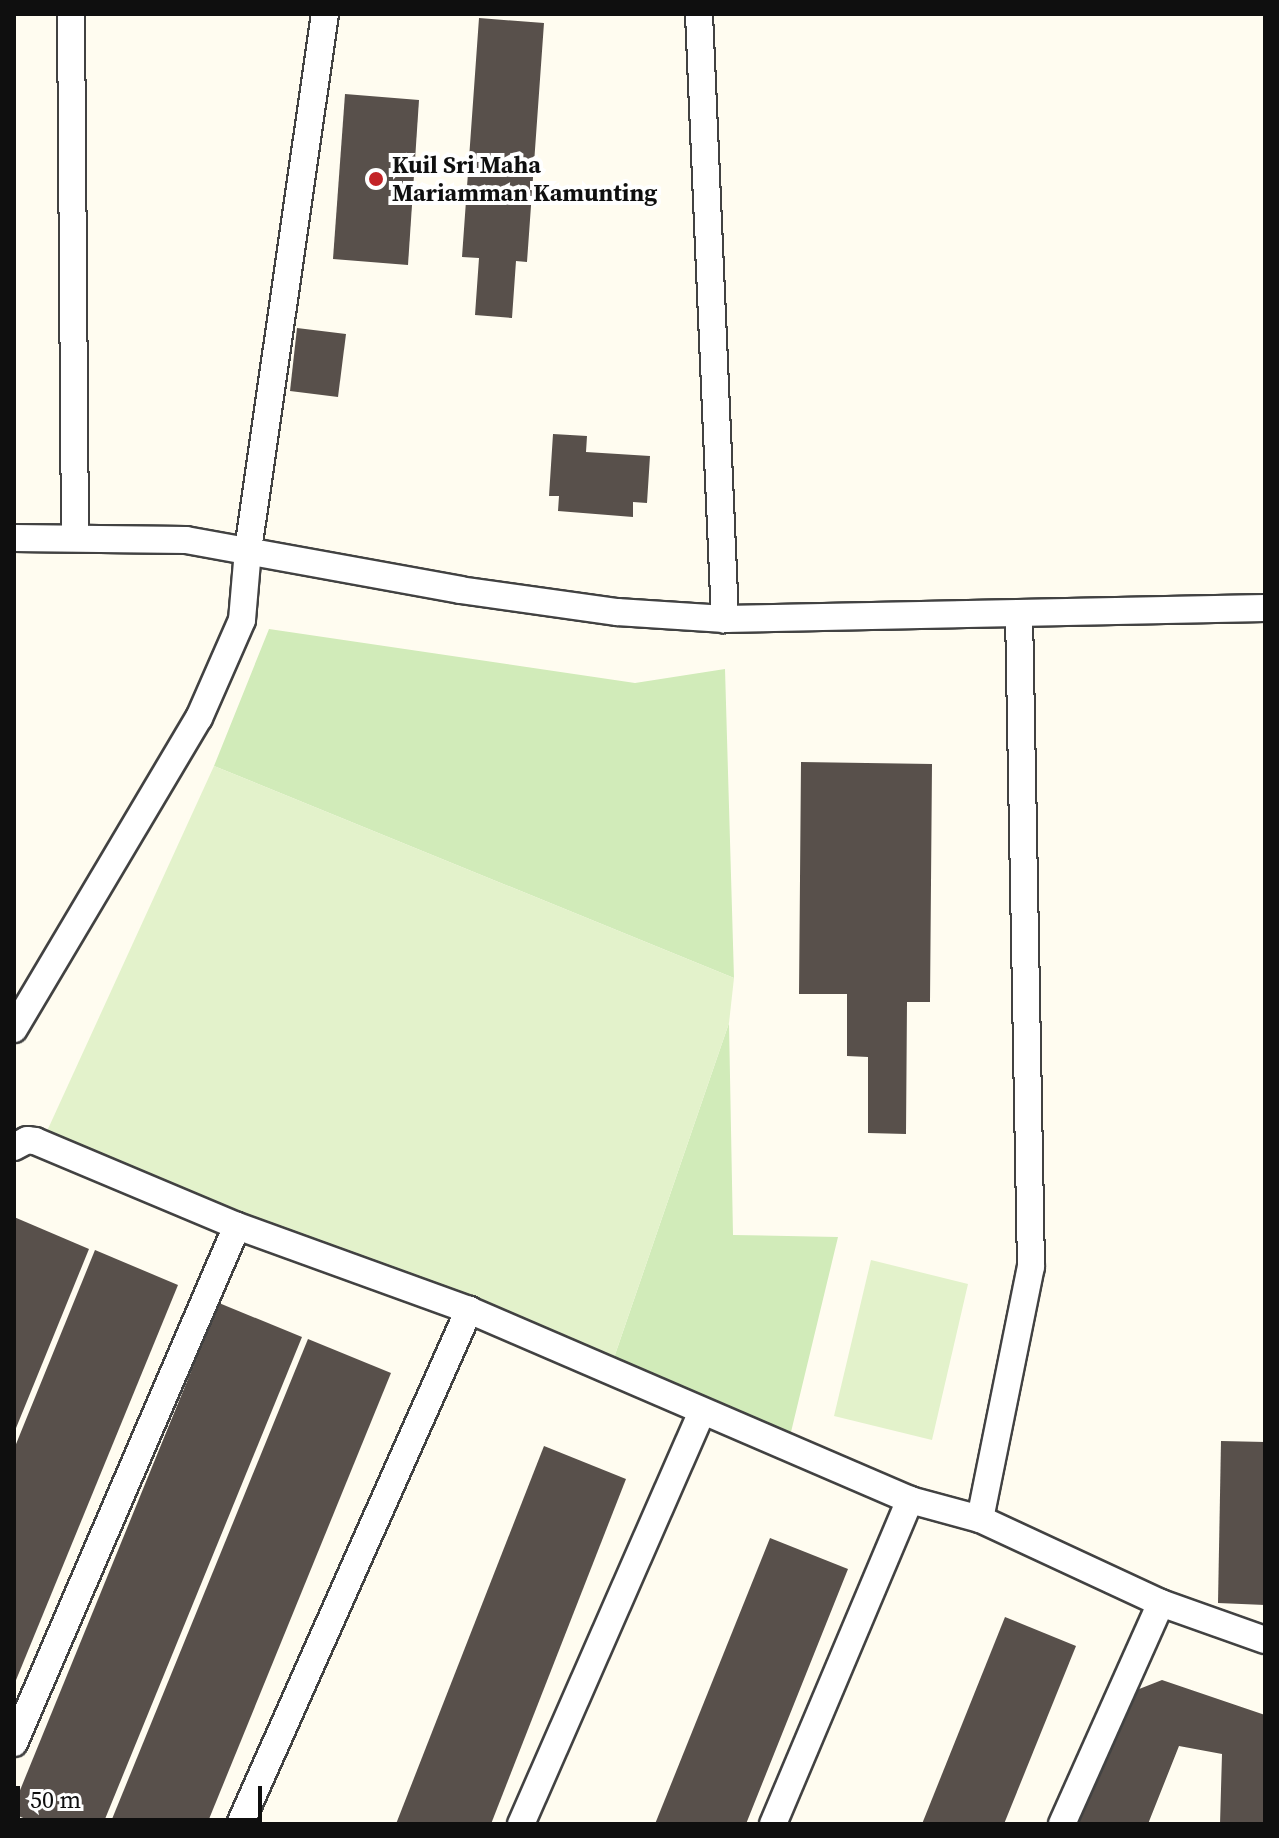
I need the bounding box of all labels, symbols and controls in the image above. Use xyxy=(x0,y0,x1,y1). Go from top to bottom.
place label: Kuil Sri Maha Mariamman Kamunting xyxy=(392,151,657,207)
marker: Kuil Sri Maha Mariamman Kamunting xyxy=(367,170,385,188)
scale bar xyxy=(20,1770,266,1820)
text: 50 m xyxy=(30,1783,81,1816)

